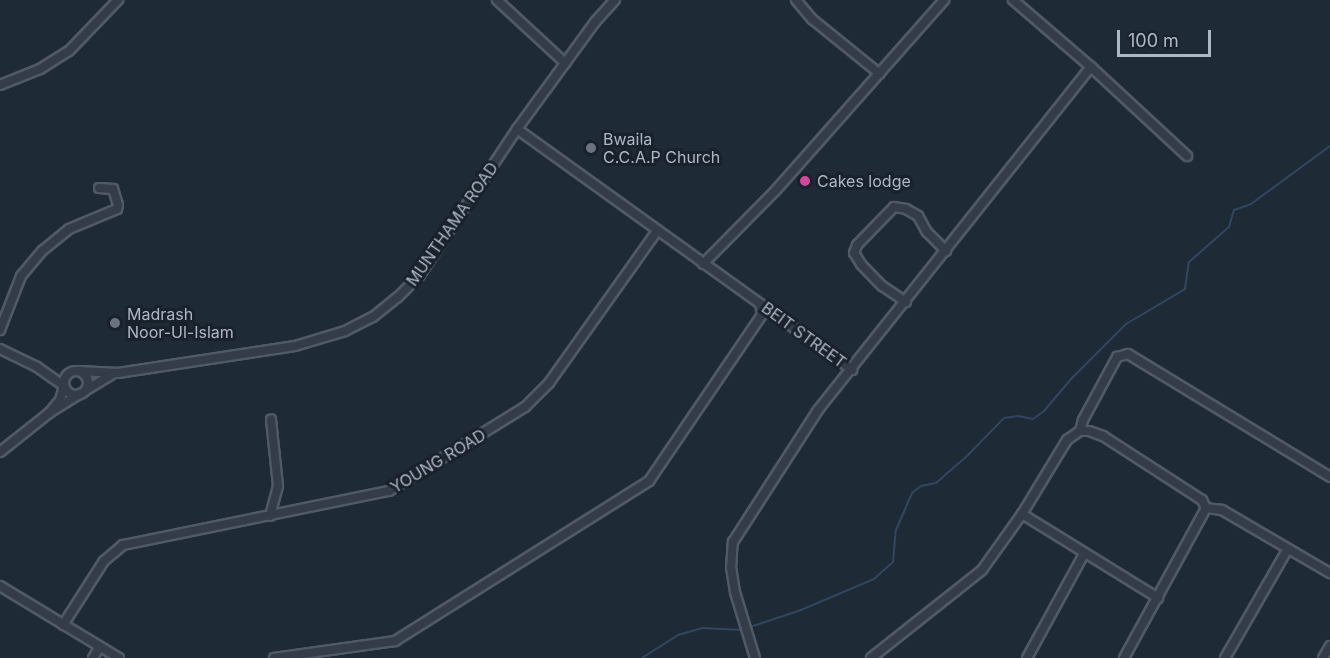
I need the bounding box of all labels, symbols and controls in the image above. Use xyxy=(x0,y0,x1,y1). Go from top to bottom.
scale bar xyxy=(1120,18,1214,56)
text: 100 m xyxy=(1128,30,1179,51)
place label: Bwaila C.C.A.P Church xyxy=(603,129,720,167)
marker: Bwaila C.C.A.P Church xyxy=(584,141,598,155)
street label: MUNTHAMA ROAD xyxy=(402,159,502,289)
place label: Cakes lodge xyxy=(817,171,911,191)
marker: Cakes lodge xyxy=(798,174,812,188)
street label: BEIT STREET xyxy=(758,298,850,372)
place label: Madrash Noor-Ul-Islam xyxy=(127,304,234,342)
marker: Madrash Noor-Ul-Islam xyxy=(108,316,122,330)
street label: YOUNG ROAD xyxy=(387,425,489,497)

